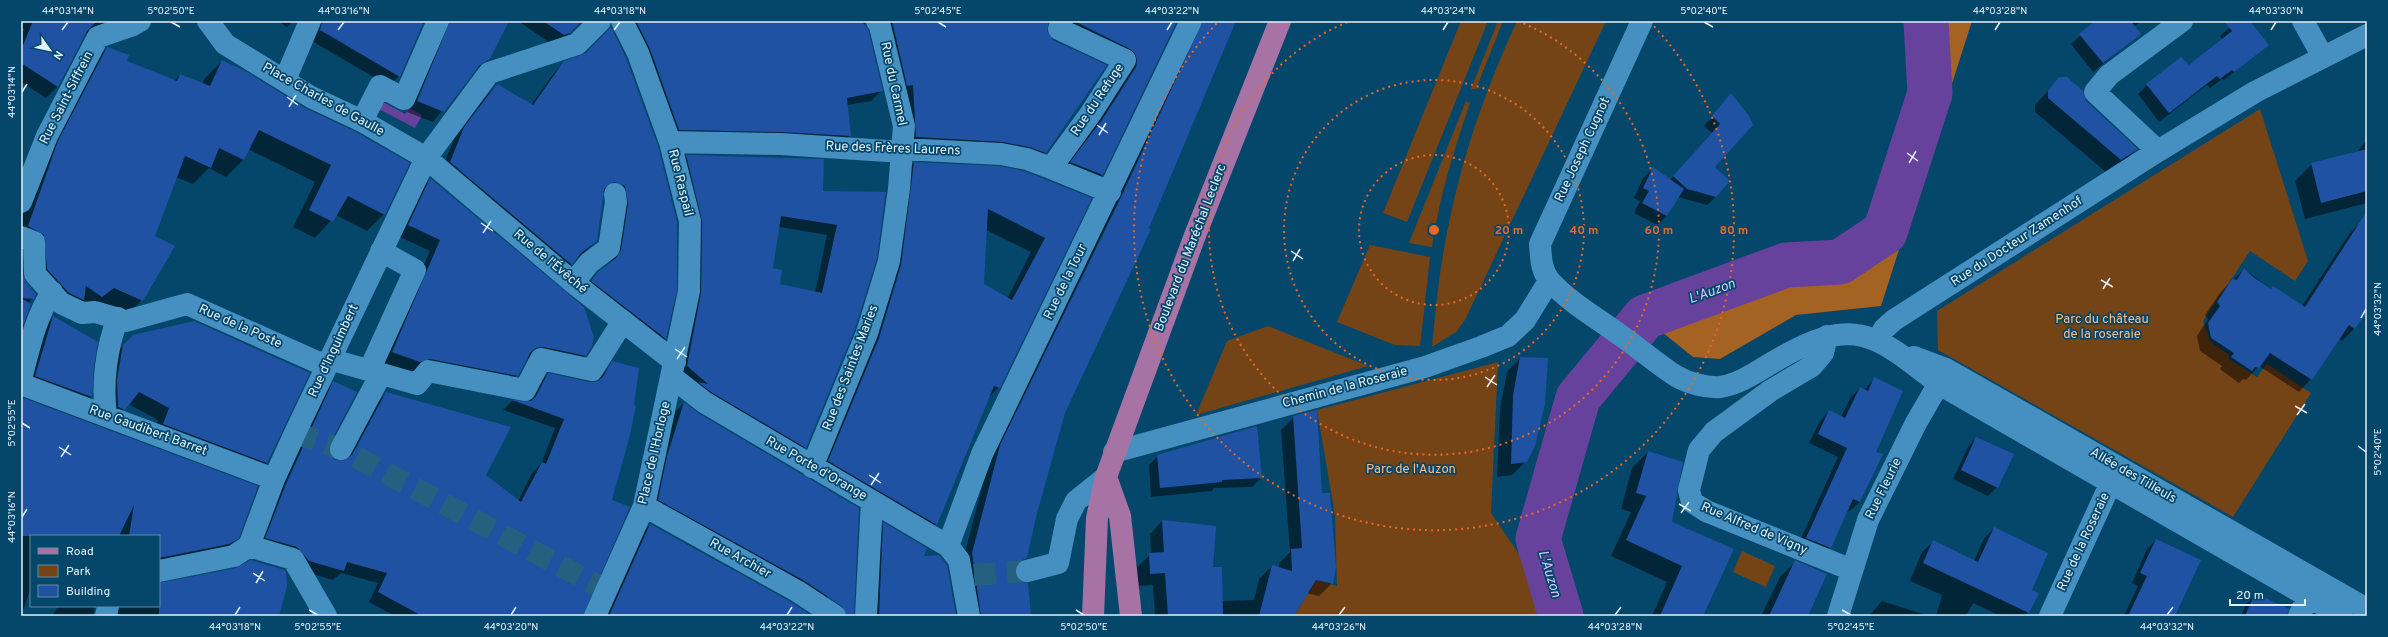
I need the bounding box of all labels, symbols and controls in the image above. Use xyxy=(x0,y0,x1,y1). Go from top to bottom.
text: 44°03'14"N xyxy=(42,5,94,18)
text: 5°02'50"E xyxy=(147,5,195,18)
text: 44°03'16"N xyxy=(318,5,370,18)
text: 44°03'18"N xyxy=(594,5,646,18)
text: 5°02'45"E xyxy=(914,5,962,18)
text: 44°03'22"N xyxy=(1145,5,1199,18)
text: 44°03'24"N xyxy=(1421,5,1475,18)
text: 5°02'40"E xyxy=(1680,5,1728,18)
text: 44°03'28"N xyxy=(1973,5,2027,18)
text: 44°03'30"N xyxy=(2249,5,2303,18)
north arrow xyxy=(30,30,70,70)
street label: Rue du Carmel xyxy=(876,41,910,127)
text: N xyxy=(50,48,66,62)
street label: Rue Saint-Siffrein xyxy=(37,49,97,147)
street label: Place Charles de Gaulle xyxy=(259,60,387,140)
street label: Rue du Refuge xyxy=(1068,61,1128,139)
text: 44°03'14"N xyxy=(6,66,19,118)
street label: Rue Joseph Cugnot xyxy=(1552,95,1614,205)
street label: Rue des Frères Laurens xyxy=(825,139,961,159)
street label: Rue Raspail xyxy=(664,148,696,218)
street label: Boulevard du Maréchal Leclerc xyxy=(1152,162,1230,334)
street label: Rue du Docteur Zamenhof xyxy=(1948,193,2086,290)
centre of rings xyxy=(1427,223,1441,237)
text: 20 m xyxy=(1495,223,1523,239)
text: 40 m xyxy=(1569,223,1599,239)
text: 60 m xyxy=(1645,223,1673,239)
text: 80 m xyxy=(1720,223,1748,239)
street label: Rue de l'Évêché xyxy=(510,225,591,297)
street label: Rue de la Tour xyxy=(1041,242,1091,322)
water label: L'Auzon xyxy=(1686,276,1738,308)
text: 44°03'32"N xyxy=(2372,282,2385,336)
street label: Rue de la Poste xyxy=(196,301,284,353)
street label: Rue d'Inguimbert xyxy=(305,302,363,400)
street label: Rue des Saintes Maries xyxy=(820,303,882,433)
park label: Parc du château de la roseraie xyxy=(2055,312,2149,343)
street label: Chemin de la Roseraie xyxy=(1281,364,1409,412)
text: 5°02'55"E xyxy=(6,399,19,447)
street label: Place de l'Horloge xyxy=(635,400,675,506)
street label: Rue Gaudibert Barret xyxy=(87,402,209,460)
text: 5°02'40"E xyxy=(2372,428,2385,476)
street label: Rue Porte d'Orange xyxy=(762,433,870,505)
street label: Allée des Tilleuls xyxy=(2087,445,2179,507)
street label: Rue Fleurie xyxy=(1862,456,1906,522)
park label: Parc de l'Auzon xyxy=(1366,462,1456,478)
street label: Rue de la Roseraie xyxy=(2054,490,2114,594)
text: 44°03'16"N xyxy=(6,491,19,543)
street label: Rue Alfred de Vigny xyxy=(1698,499,1810,559)
legend xyxy=(30,535,160,607)
street label: Rue Archier xyxy=(706,535,774,583)
text: Road xyxy=(66,544,94,560)
water label: L'Auzon xyxy=(1534,548,1564,600)
text: Park xyxy=(66,564,91,580)
scale bar xyxy=(2230,581,2305,607)
text: Building xyxy=(66,584,110,600)
text: 20 m xyxy=(2236,588,2264,604)
text: 44°03'18"N xyxy=(209,621,261,634)
text: 5°02'55"E xyxy=(294,621,342,634)
text: 44°03'20"N xyxy=(484,621,538,634)
text: 44°03'22"N xyxy=(760,621,814,634)
text: 5°02'50"E xyxy=(1060,621,1108,634)
text: 44°03'26"N xyxy=(1312,621,1366,634)
text: 44°03'28"N xyxy=(1588,621,1642,634)
text: 5°02'45"E xyxy=(1827,621,1875,634)
text: 44°03'32"N xyxy=(2140,621,2194,634)

